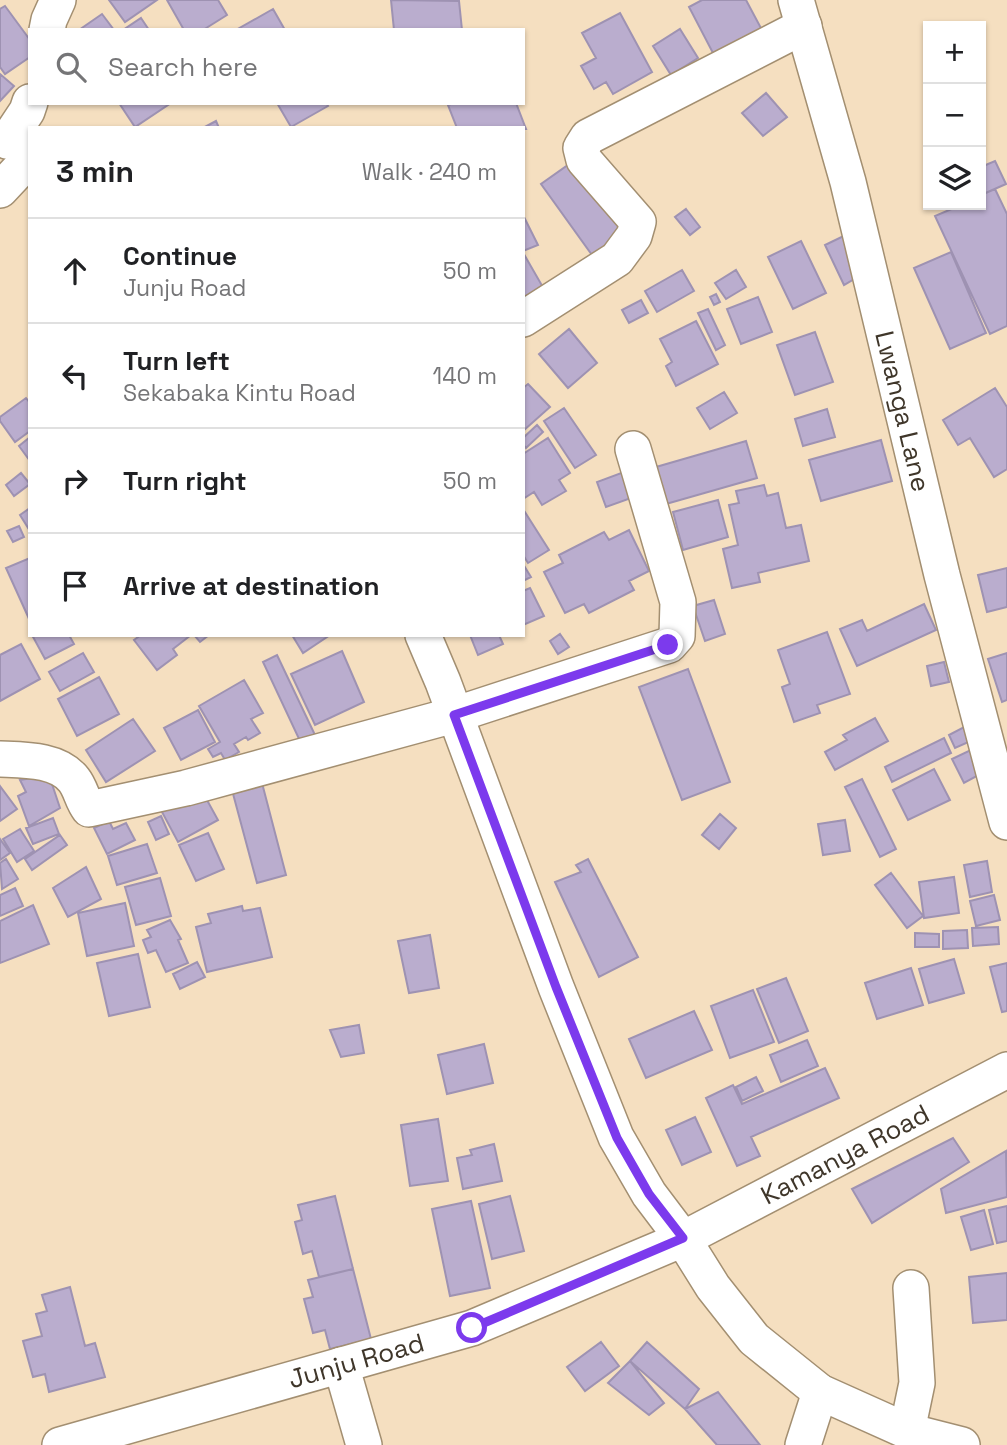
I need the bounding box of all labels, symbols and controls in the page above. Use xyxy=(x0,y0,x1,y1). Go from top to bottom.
map controls xyxy=(923,21,986,210)
button: + xyxy=(923,21,986,84)
search box xyxy=(28,28,525,105)
icon: search xyxy=(52,48,90,86)
text: Search here xyxy=(108,50,258,84)
button: − xyxy=(923,84,986,147)
button: layers xyxy=(923,147,986,210)
text: 3 min xyxy=(56,152,134,191)
text: Walk · 240 m xyxy=(362,157,497,187)
text: Continue xyxy=(123,239,237,273)
icon: ahead xyxy=(56,252,94,290)
text: 50 m xyxy=(443,256,497,286)
text: Junju Road xyxy=(123,273,246,303)
street label: Lwanga Lane xyxy=(867,327,938,495)
text: Turn left xyxy=(123,344,230,378)
icon: left xyxy=(56,357,94,395)
text: 140 m xyxy=(433,361,497,391)
text: Sekabaka Kintu Road xyxy=(123,378,356,408)
icon: right xyxy=(56,462,94,500)
text: Turn right xyxy=(123,464,247,498)
text: 50 m xyxy=(443,466,497,496)
icon: arrive xyxy=(56,567,94,605)
text: Arrive at destination xyxy=(123,569,380,603)
route end xyxy=(652,629,683,660)
street label: Kamanya Road xyxy=(755,1097,935,1212)
route start xyxy=(456,1312,487,1343)
street label: Junju Road xyxy=(285,1325,428,1396)

